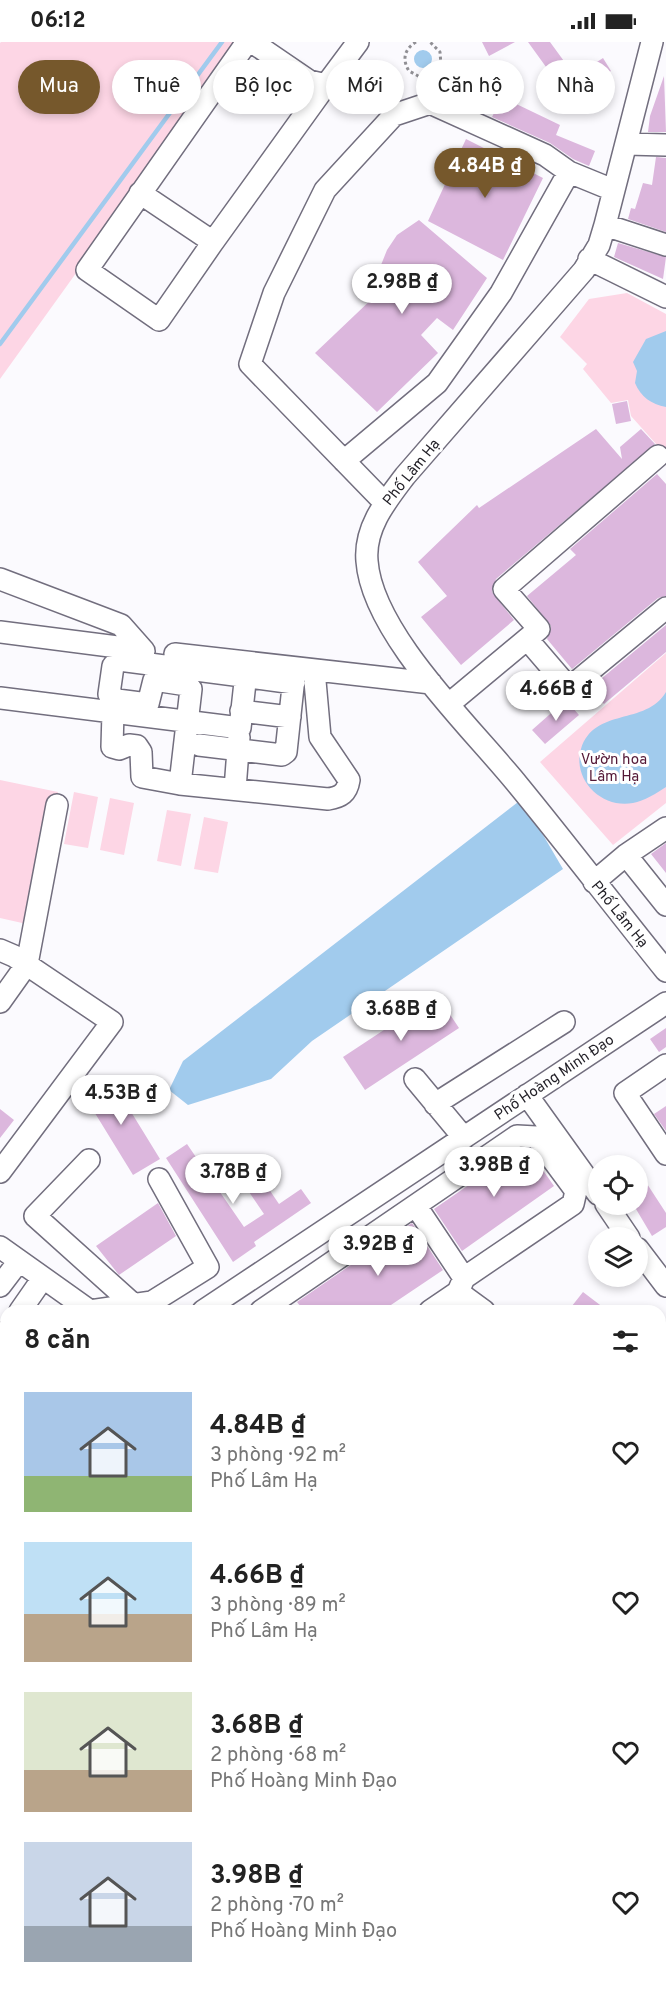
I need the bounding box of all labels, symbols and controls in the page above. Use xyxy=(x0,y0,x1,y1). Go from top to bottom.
text: 06:12 xyxy=(30,8,86,35)
chip: Mua xyxy=(18,60,100,114)
chip: Thuê xyxy=(112,60,201,114)
chip: Bộ lọc xyxy=(213,60,314,114)
chip: Mới xyxy=(326,60,404,114)
chip: Căn hộ xyxy=(416,60,524,114)
chip: Nhà xyxy=(536,60,615,114)
pin: 4.84B ₫ xyxy=(430,148,540,199)
text: 4.84B ₫ xyxy=(448,154,522,180)
pin: 2.98B ₫ xyxy=(347,264,457,315)
text: 2.98B ₫ xyxy=(366,270,438,296)
street label: Phố Lâm Hạ xyxy=(379,435,445,510)
pin: 4.66B ₫ xyxy=(501,671,611,722)
text: 4.66B ₫ xyxy=(520,677,592,703)
park label: Vườn hoa Lâm Hạ xyxy=(581,751,647,787)
street label: Phố Lâm Hạ xyxy=(586,877,652,952)
pin: 3.68B ₫ xyxy=(346,991,456,1042)
text: 3.68B ₫ xyxy=(365,997,437,1023)
street label: Phố Hoàng Minh Đạo xyxy=(491,1030,618,1125)
pin: 4.53B ₫ xyxy=(66,1075,176,1126)
text: 4.53B ₫ xyxy=(85,1081,157,1107)
pin: 3.98B ₫ xyxy=(439,1147,549,1198)
text: 3.98B ₫ xyxy=(458,1153,530,1179)
pin: 3.78B ₫ xyxy=(178,1154,288,1205)
map controls xyxy=(588,1155,648,1287)
button: locate xyxy=(588,1155,648,1215)
text: 3.78B ₫ xyxy=(199,1160,267,1186)
pin: 3.92B ₫ xyxy=(323,1226,433,1277)
button: layers xyxy=(588,1227,648,1287)
text: 3.92B ₫ xyxy=(342,1232,414,1258)
text: 8 căn xyxy=(24,1325,91,1358)
icon: filters xyxy=(609,1325,642,1358)
text: 4.84B ₫ xyxy=(210,1410,305,1443)
icon: home xyxy=(72,1416,144,1488)
icon: heart xyxy=(609,1436,642,1469)
text: 3 phòng · 92 m² xyxy=(210,1443,346,1469)
text: Phố Lâm Hạ xyxy=(210,1469,317,1495)
text: 4.66B ₫ xyxy=(210,1560,304,1593)
icon: home xyxy=(72,1566,144,1638)
icon: heart xyxy=(609,1586,642,1619)
text: 3 phòng · 89 m² xyxy=(210,1593,346,1619)
text: Phố Lâm Hạ xyxy=(210,1619,317,1645)
text: 3.68B ₫ xyxy=(210,1710,303,1743)
icon: home xyxy=(72,1716,144,1788)
icon: heart xyxy=(609,1736,642,1769)
text: 2 phòng · 68 m² xyxy=(210,1743,346,1769)
text: Phố Hoàng Minh Đạo xyxy=(210,1769,397,1795)
text: 3.98B ₫ xyxy=(210,1860,303,1893)
icon: home xyxy=(72,1866,144,1938)
icon: heart xyxy=(609,1886,642,1919)
text: 2 phòng · 70 m² xyxy=(210,1893,344,1919)
text: Phố Hoàng Minh Đạo xyxy=(210,1919,397,1945)

